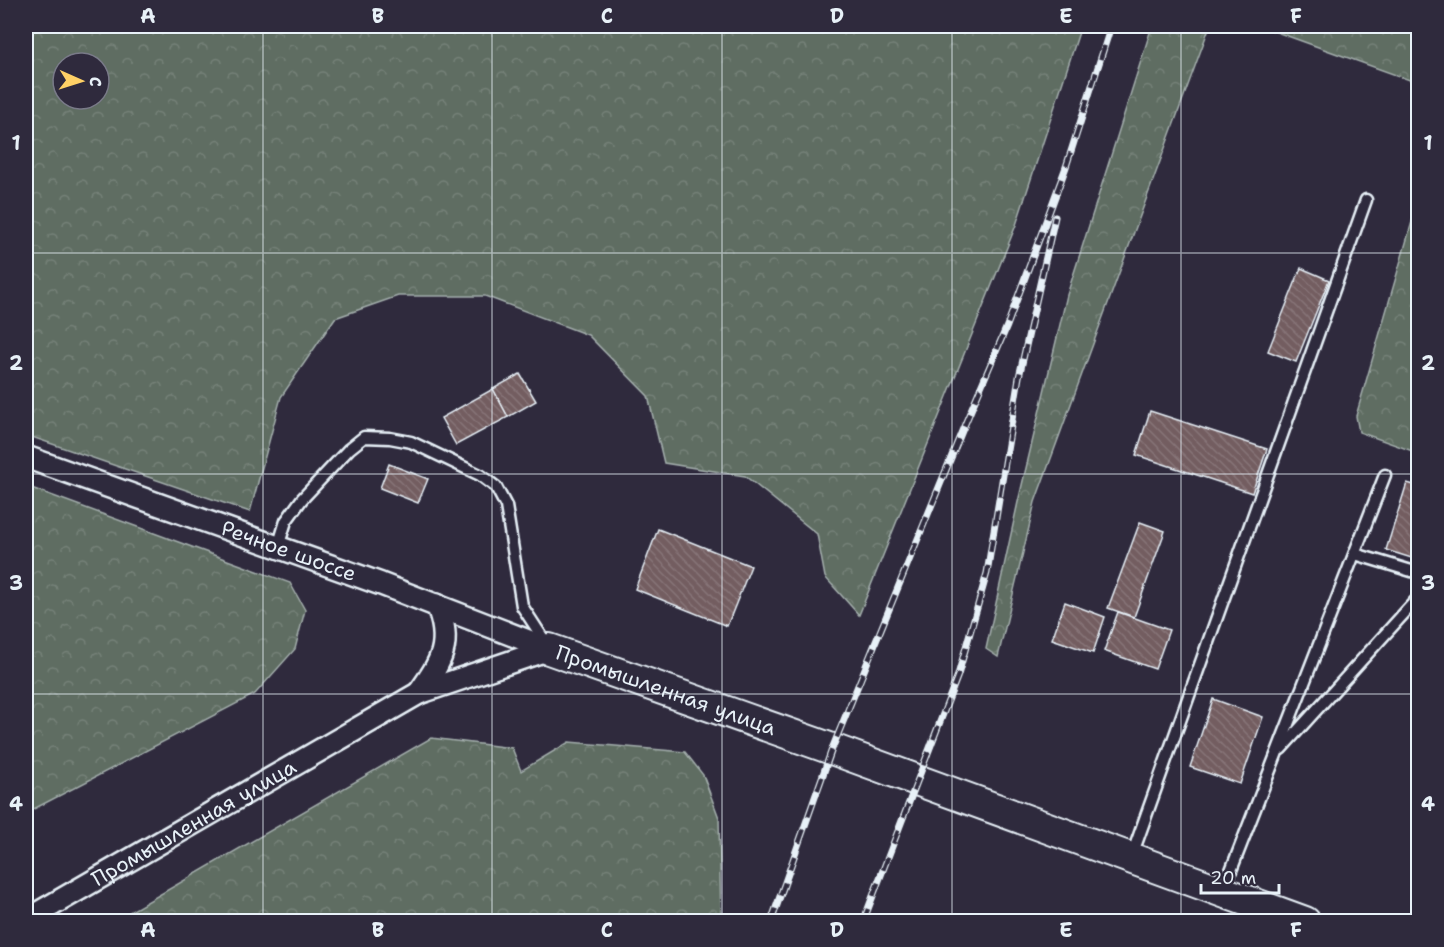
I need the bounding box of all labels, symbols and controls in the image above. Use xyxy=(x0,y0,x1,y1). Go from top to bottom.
text: A xyxy=(140,3,156,29)
text: B xyxy=(372,3,384,29)
text: C xyxy=(601,3,613,29)
text: D xyxy=(830,3,844,29)
text: E xyxy=(1059,3,1073,29)
text: F xyxy=(1290,3,1302,29)
north arrow xyxy=(51,51,111,111)
text: С xyxy=(85,76,106,87)
text: 1 xyxy=(11,130,21,156)
text: 1 xyxy=(1423,130,1433,156)
text: 2 xyxy=(9,350,23,376)
text: 2 xyxy=(1421,350,1435,376)
street label: Речное шоссе xyxy=(217,514,360,588)
text: 3 xyxy=(9,570,23,596)
text: 3 xyxy=(1421,570,1435,596)
street label: Промышленная улица xyxy=(552,638,780,742)
street label: Промышленная улица xyxy=(87,753,301,893)
text: 4 xyxy=(9,791,23,817)
text: 4 xyxy=(1421,791,1435,817)
scale bar xyxy=(1201,857,1279,895)
text: 20 m xyxy=(1210,866,1256,890)
text: A xyxy=(140,917,156,943)
text: B xyxy=(372,917,384,943)
text: C xyxy=(601,917,613,943)
text: D xyxy=(830,917,844,943)
text: E xyxy=(1059,917,1073,943)
text: F xyxy=(1290,917,1302,943)

